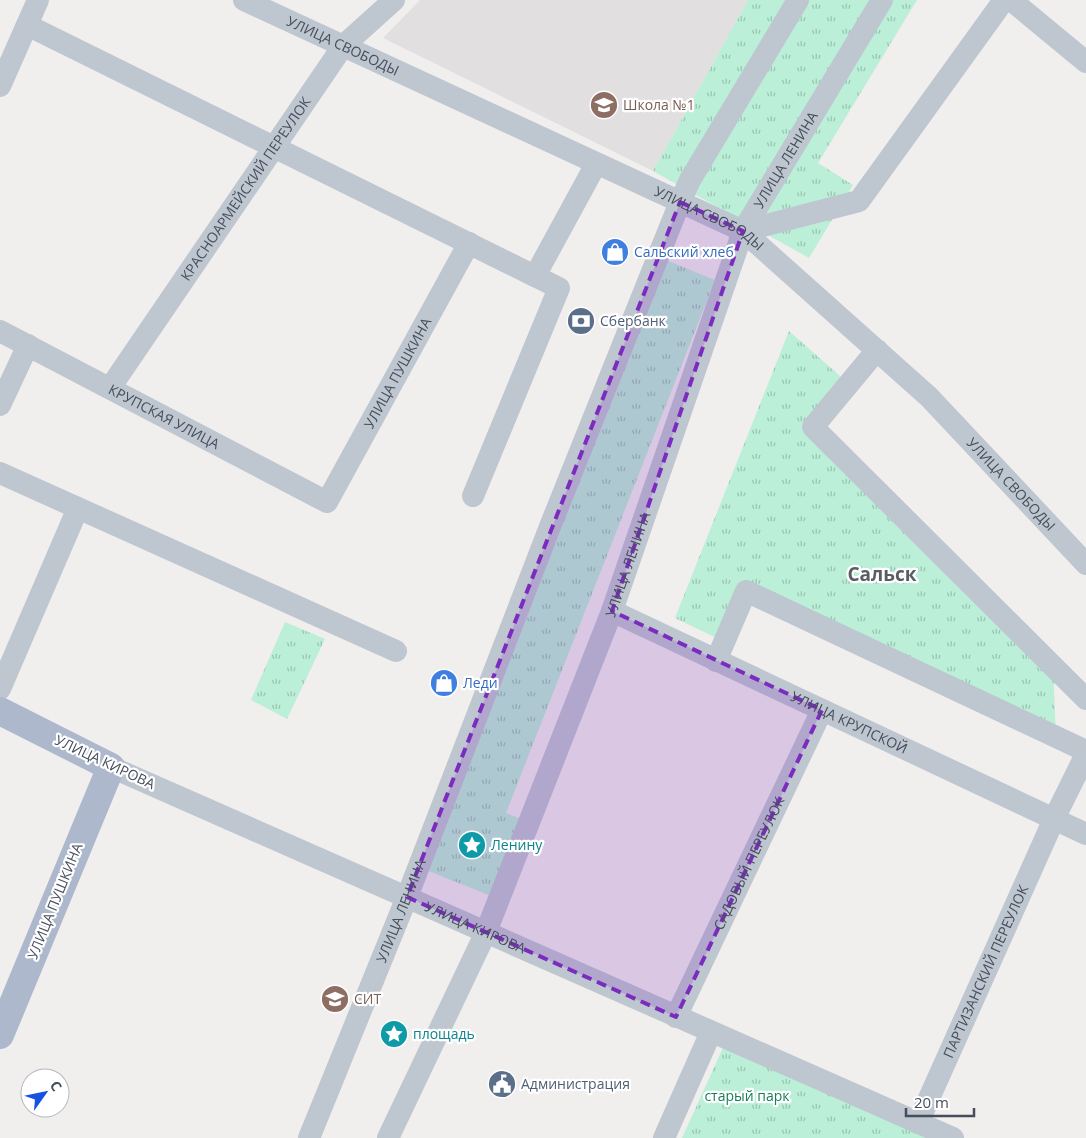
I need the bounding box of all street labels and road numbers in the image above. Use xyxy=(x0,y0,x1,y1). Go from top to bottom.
street label: УЛИЦА СВОБОДЫ xyxy=(284,11,402,80)
street label: КРАСНОАРМЕЙСКИЙ ПЕРЕУЛОК xyxy=(176,92,315,284)
street label: УЛИЦА ЛЕНИНА xyxy=(749,108,822,211)
street label: УЛИЦА СВОБОДЫ xyxy=(651,181,768,254)
street label: УЛИЦА ПУШКИНА xyxy=(359,314,435,432)
street label: КРУПСКАЯ УЛИЦА xyxy=(105,379,223,453)
street label: УЛИЦА СВОБОДЫ xyxy=(963,433,1060,535)
street label: УЛИЦА ЛЕНИНА xyxy=(601,509,654,620)
street label: УЛИЦА КРУПСКОЙ xyxy=(788,687,911,758)
street label: УЛИЦА КИРОВА xyxy=(52,730,158,793)
street label: САДОВЫЙ ПЕРЕУЛОК xyxy=(709,793,789,933)
street label: УЛИЦА ПУШКИНА xyxy=(23,840,87,962)
street label: УЛИЦА ЛЕНИНА xyxy=(371,856,430,965)
street label: ПАРТИЗАНСКИЙ ПЕРЕУЛОК xyxy=(938,881,1032,1061)
street label: УЛИЦА КИРОВА xyxy=(422,896,529,958)

